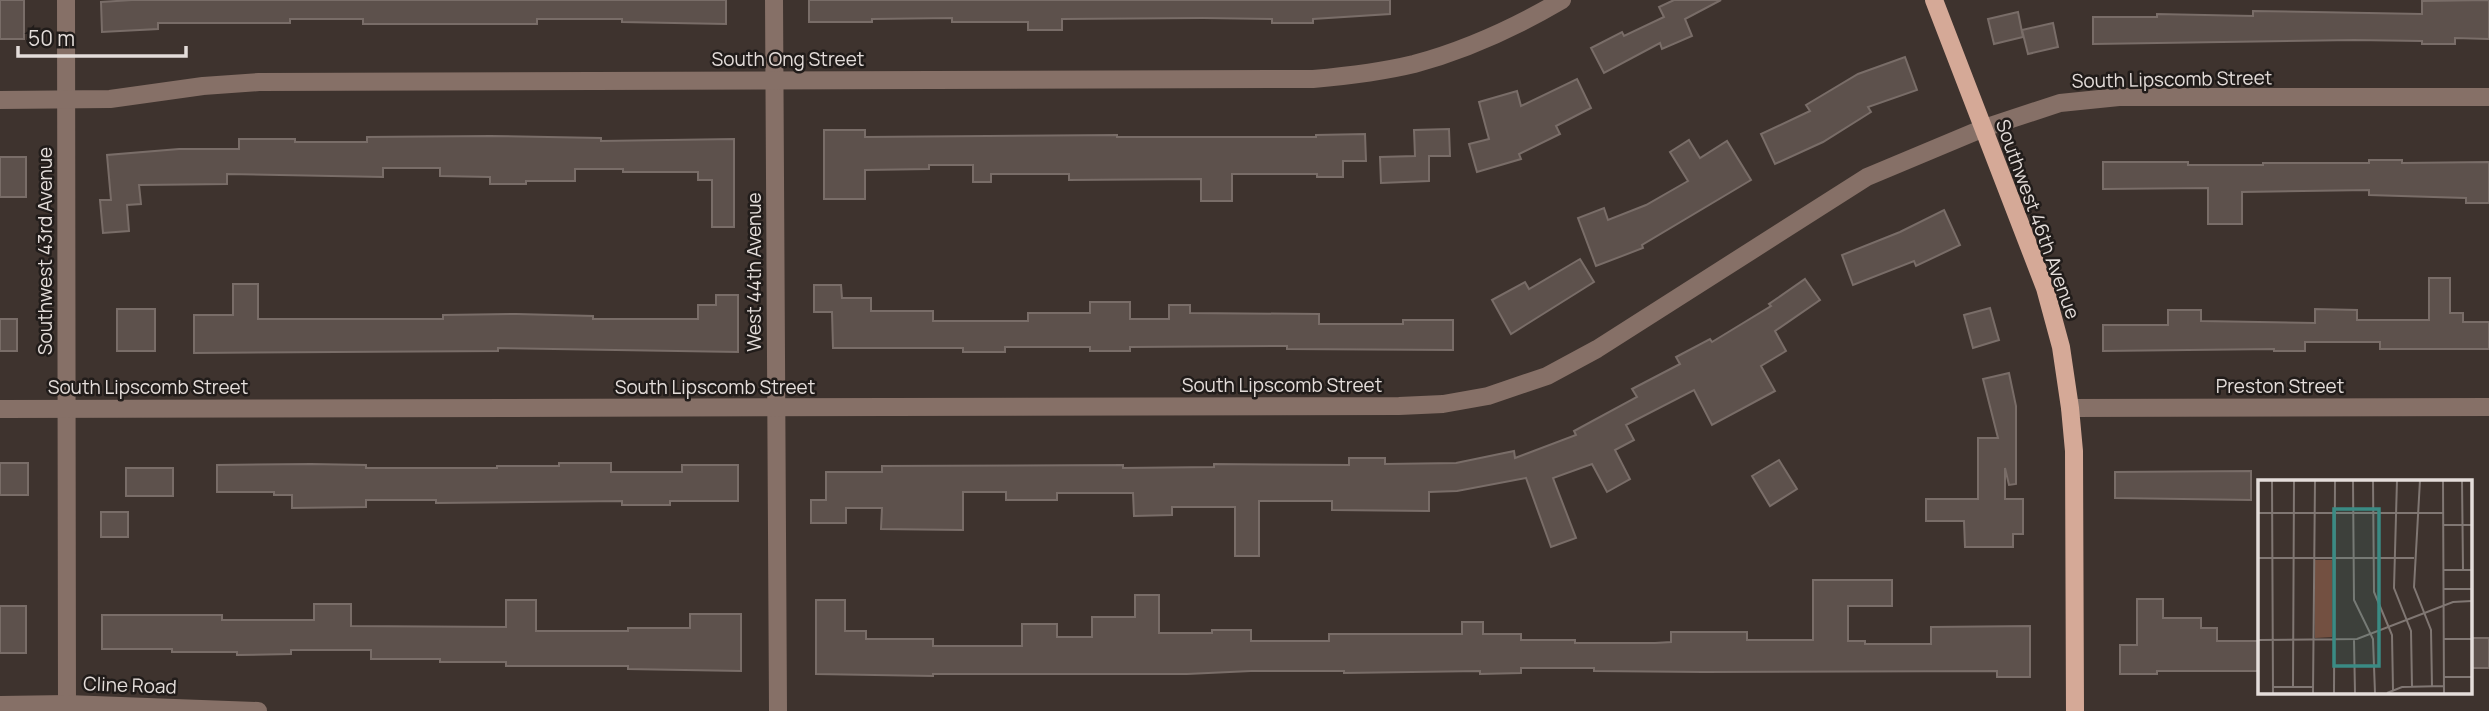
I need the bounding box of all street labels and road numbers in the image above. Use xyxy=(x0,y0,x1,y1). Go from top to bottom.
street label: South Ong Street xyxy=(712,46,864,72)
street label: South Lipscomb Street xyxy=(2071,64,2273,94)
street label: Southwest 46th Avenue xyxy=(1990,116,2086,322)
street label: Southwest 43rd Avenue xyxy=(32,147,58,355)
street label: West 44th Avenue xyxy=(741,192,767,352)
street label: South Lipscomb Street xyxy=(1182,372,1382,398)
street label: Preston Street xyxy=(2216,373,2344,399)
street label: South Lipscomb Street xyxy=(48,374,248,400)
street label: South Lipscomb Street xyxy=(615,374,815,400)
street label: Cline Road xyxy=(83,670,177,700)

